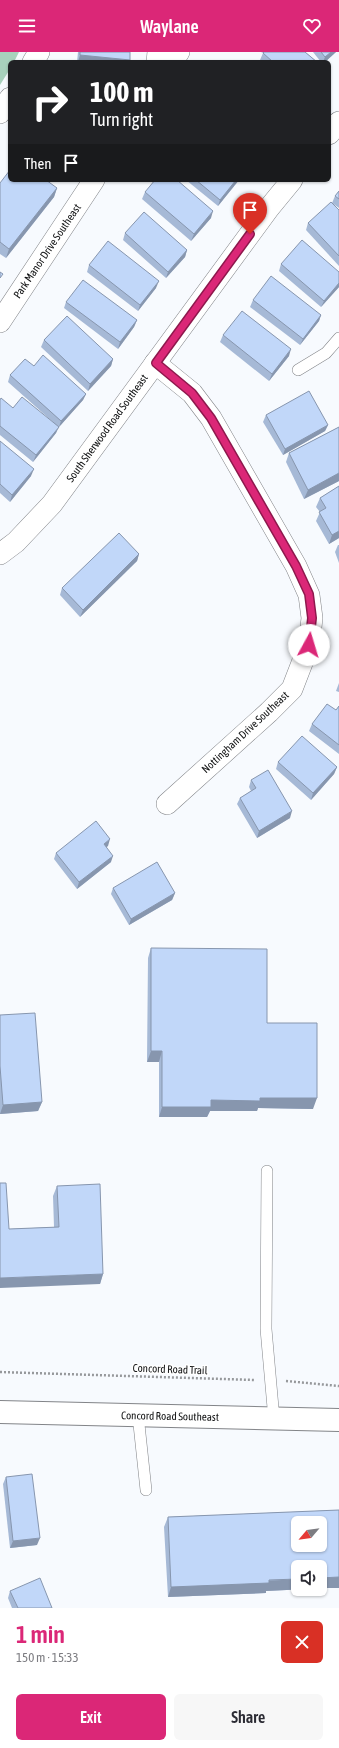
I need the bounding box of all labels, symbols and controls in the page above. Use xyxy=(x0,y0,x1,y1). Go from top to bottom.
icon: menu xyxy=(16,15,38,37)
icon: heart xyxy=(301,15,323,37)
text: Waylane xyxy=(140,16,199,37)
icon: right xyxy=(24,76,76,128)
text: 100 m xyxy=(90,76,153,108)
text: Turn right xyxy=(90,109,153,130)
icon: arrive xyxy=(60,152,82,174)
text: Then xyxy=(24,155,52,172)
pin xyxy=(233,193,267,234)
icon: arrive xyxy=(239,199,261,221)
street label: Park Manor Drive Southeast xyxy=(11,202,83,300)
street label: South Sherwood Road Southeast xyxy=(64,372,150,484)
position arrow xyxy=(288,624,330,666)
street label: Nottingham Drive Southeast xyxy=(199,689,291,775)
street label: Concord Road Trail xyxy=(132,1362,208,1376)
street label: Concord Road Southeast xyxy=(121,1409,219,1423)
north arrow xyxy=(291,1516,327,1552)
map controls xyxy=(291,1516,327,1596)
button: sound xyxy=(291,1560,327,1596)
text: 1 min xyxy=(16,1621,65,1648)
button: close xyxy=(281,1621,323,1663)
text: 150 m · 15:33 xyxy=(16,1650,79,1665)
button: Exit xyxy=(16,1694,166,1740)
button: Share xyxy=(174,1694,323,1740)

